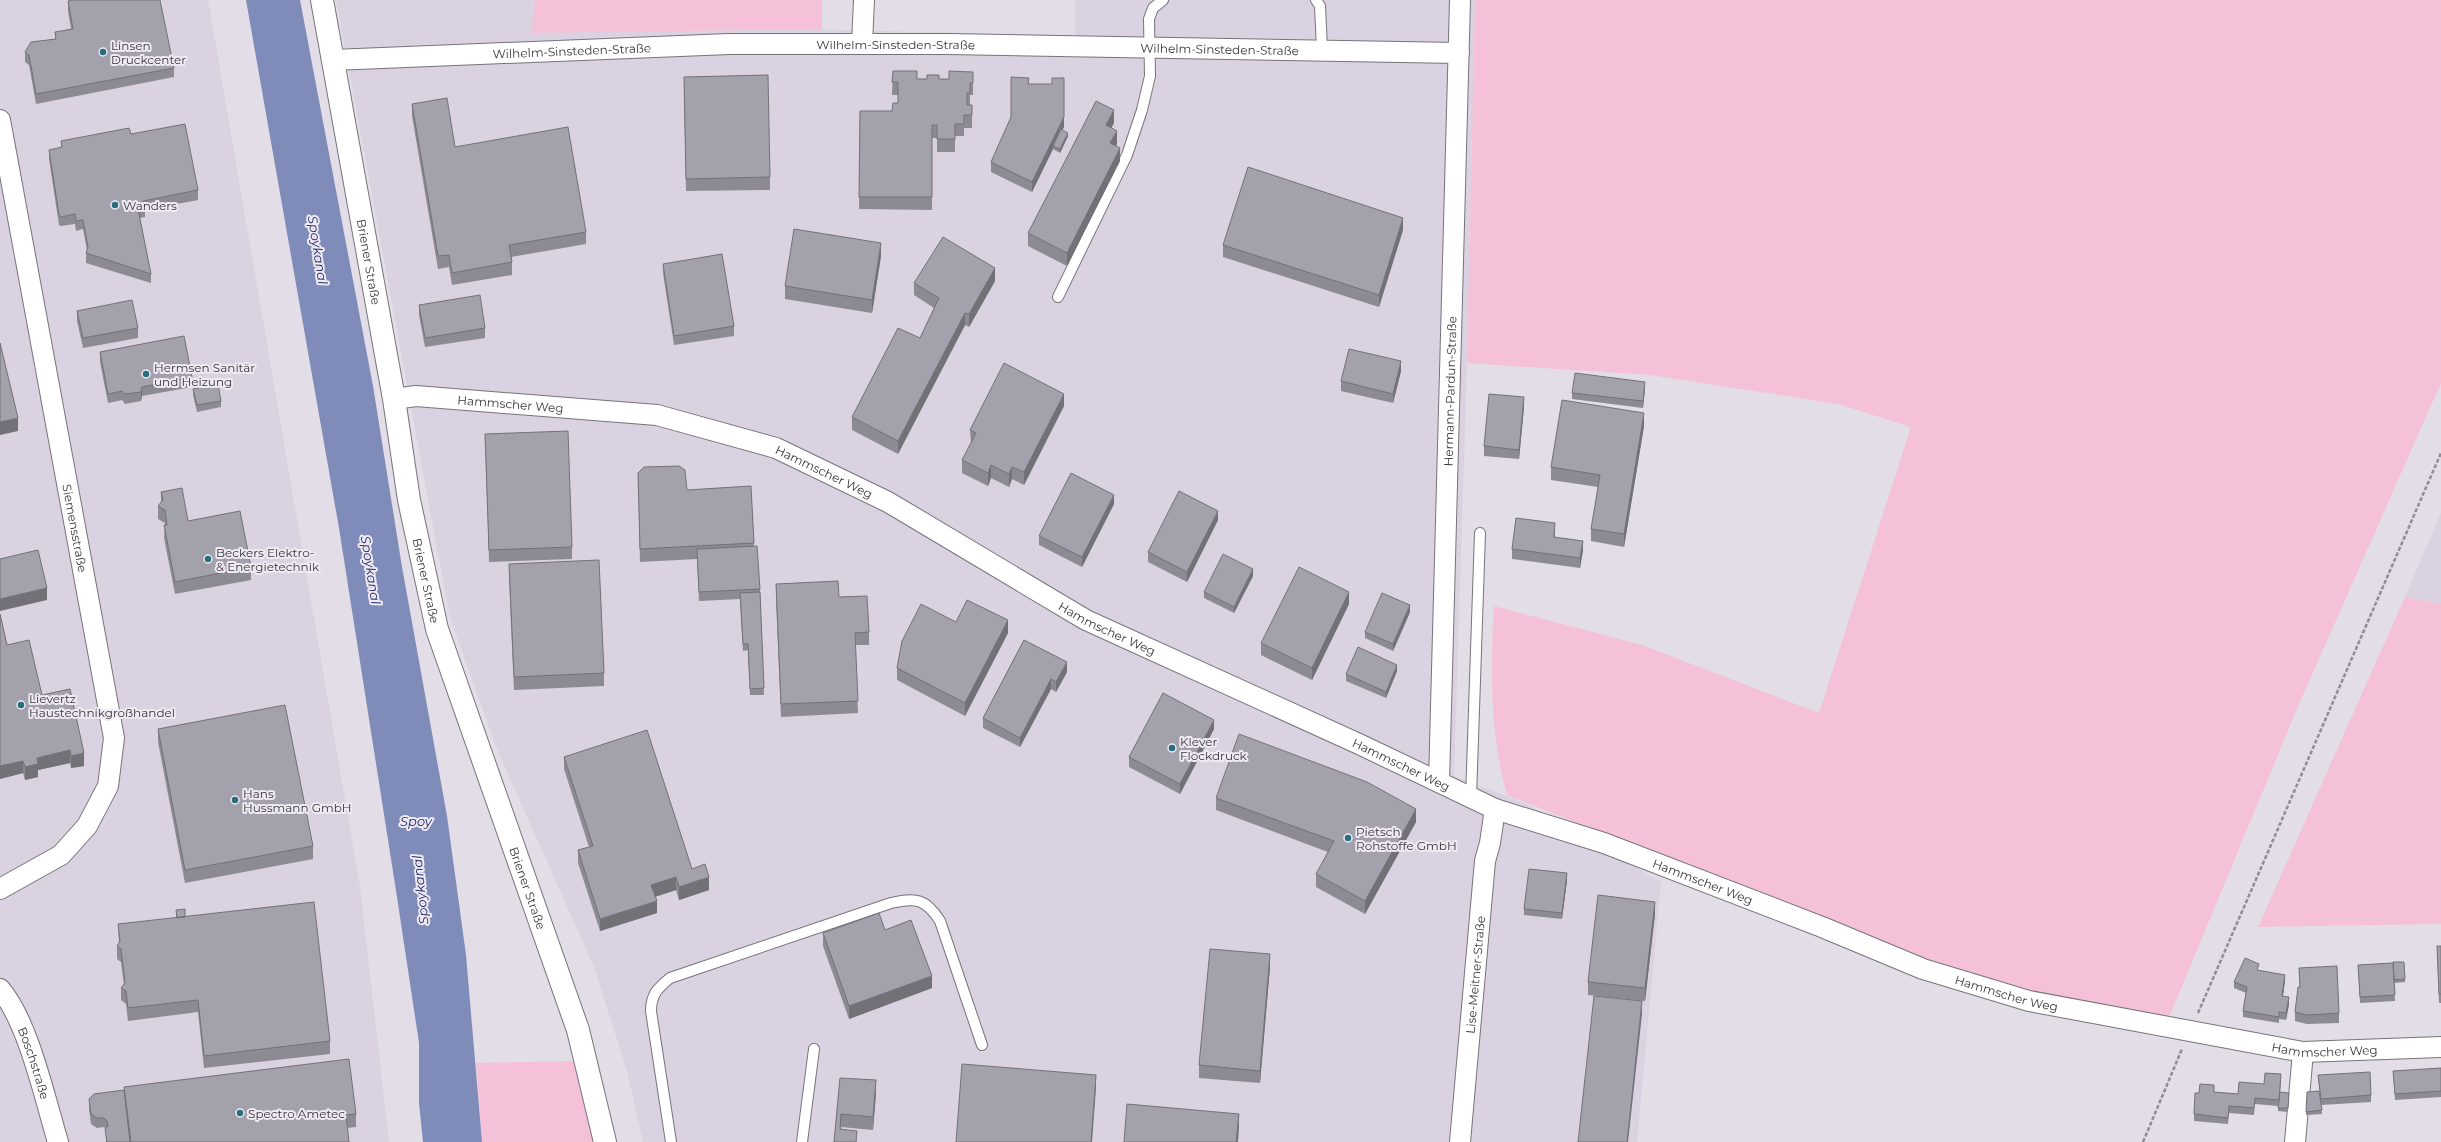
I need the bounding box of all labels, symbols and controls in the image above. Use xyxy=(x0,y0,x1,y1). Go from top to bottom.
street label: Wilhelm-Sinsteden-Straße xyxy=(816,37,975,52)
place label: Linsen Druckcenter xyxy=(111,38,186,67)
street label: Wilhelm-Sinsteden-Straße xyxy=(492,40,651,61)
street label: Wilhelm-Sinsteden-Straße xyxy=(1140,40,1299,58)
marker: Linsen Druckcenter xyxy=(98,47,108,57)
place label: Wanders xyxy=(123,198,177,213)
marker: Wanders xyxy=(110,200,120,210)
water label: Spoykanal xyxy=(305,215,331,286)
street label: Briener Straße xyxy=(354,218,384,306)
street label: Hermann-Pardun-Straße xyxy=(1440,316,1459,466)
place label: Hermsen Sanitär und Heizung xyxy=(154,360,255,389)
marker: Hermsen Sanitär und Heizung xyxy=(141,369,151,379)
street label: Hammscher Weg xyxy=(457,392,564,415)
street label: Hammscher Weg xyxy=(773,441,875,501)
street label: Siemensstraße xyxy=(60,483,91,573)
water label: Spoykanal xyxy=(358,535,384,606)
street label: Briener Straße xyxy=(410,537,443,624)
place label: Beckers Elektro- & Energietechnik xyxy=(216,545,320,574)
marker: Beckers Elektro- & Energietechnik xyxy=(203,554,213,564)
street label: Hammscher Weg xyxy=(1056,598,1158,658)
place label: Lievertz Haustechnikgroßhandel xyxy=(29,691,175,720)
marker: Lievertz Haustechnikgroßhandel xyxy=(16,700,26,710)
place label: Klever Flockdruck xyxy=(1180,734,1248,763)
street label: Hammscher Weg xyxy=(1350,735,1453,794)
marker: Klever Flockdruck xyxy=(1167,743,1177,753)
place label: Hans Hussmann GmbH xyxy=(243,786,352,815)
marker: Hans Hussmann GmbH xyxy=(230,795,240,805)
water label: Spoy xyxy=(400,813,433,829)
place label: Pietsch Rohstoffe GmbH xyxy=(1356,824,1457,853)
marker: Pietsch Rohstoffe GmbH xyxy=(1343,833,1353,843)
street label: Briener Straße xyxy=(507,845,549,931)
water label: Spoykanal xyxy=(408,854,432,925)
street label: Hammscher Weg xyxy=(1651,855,1755,907)
street label: Lise-Meitner-Straße xyxy=(1462,915,1488,1034)
street label: Hammscher Weg xyxy=(1953,972,2059,1014)
street label: Boschstraße xyxy=(15,1025,53,1101)
street label: Hammscher Weg xyxy=(2271,1039,2378,1060)
place label: Spectro Ametec xyxy=(248,1106,345,1121)
marker: Spectro Ametec xyxy=(235,1108,245,1118)

